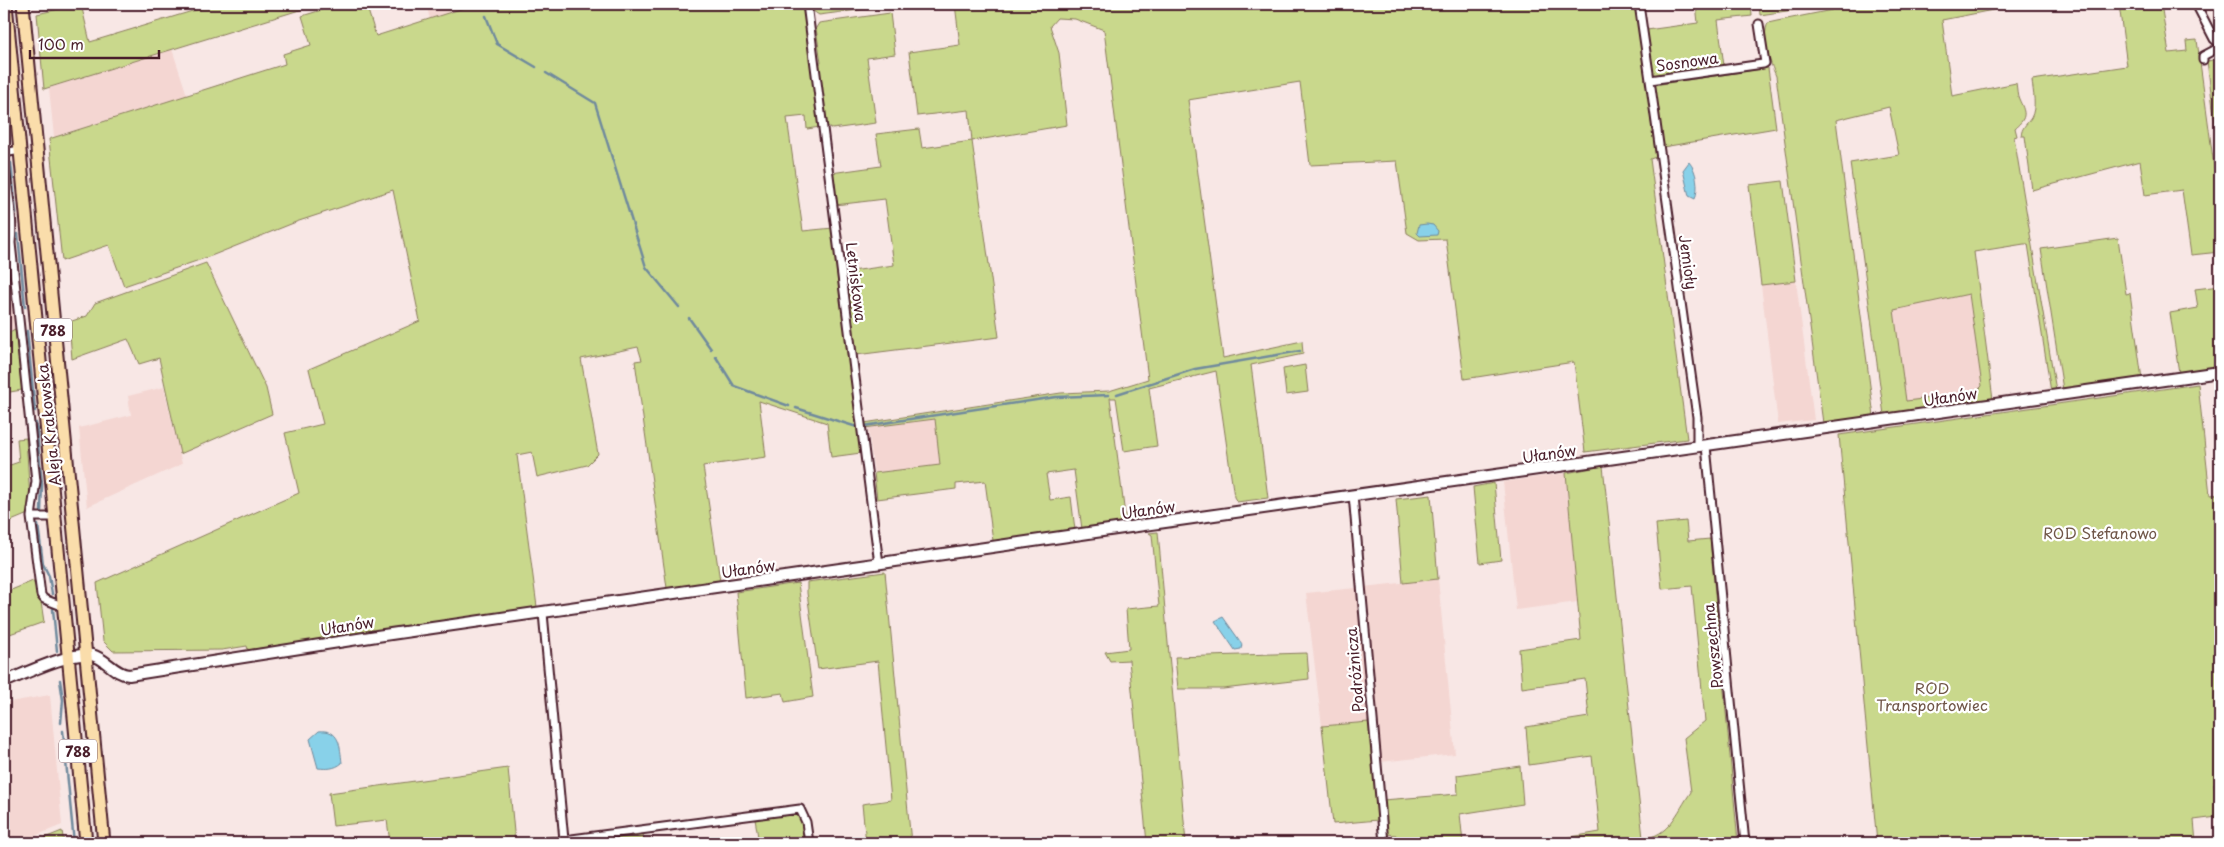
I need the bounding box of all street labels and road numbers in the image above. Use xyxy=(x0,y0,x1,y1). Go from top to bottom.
street label: Sosnowa xyxy=(1654,45,1720,77)
street label: Jemioły xyxy=(1674,233,1704,291)
street label: Letniskowa xyxy=(841,241,873,324)
road number: 788 xyxy=(34,318,72,342)
street label: Aleja Krakowska xyxy=(30,362,66,487)
street label: Ułanów xyxy=(1922,381,1979,411)
street label: Ułanów xyxy=(1521,438,1578,468)
street label: Ułanów xyxy=(1120,494,1177,524)
street label: Ułanów xyxy=(720,553,777,583)
street label: Powszechna xyxy=(1696,602,1728,690)
street label: Ułanów xyxy=(318,609,376,641)
street label: Podróżnicza xyxy=(1339,626,1369,714)
road number: 788 xyxy=(59,739,97,762)

